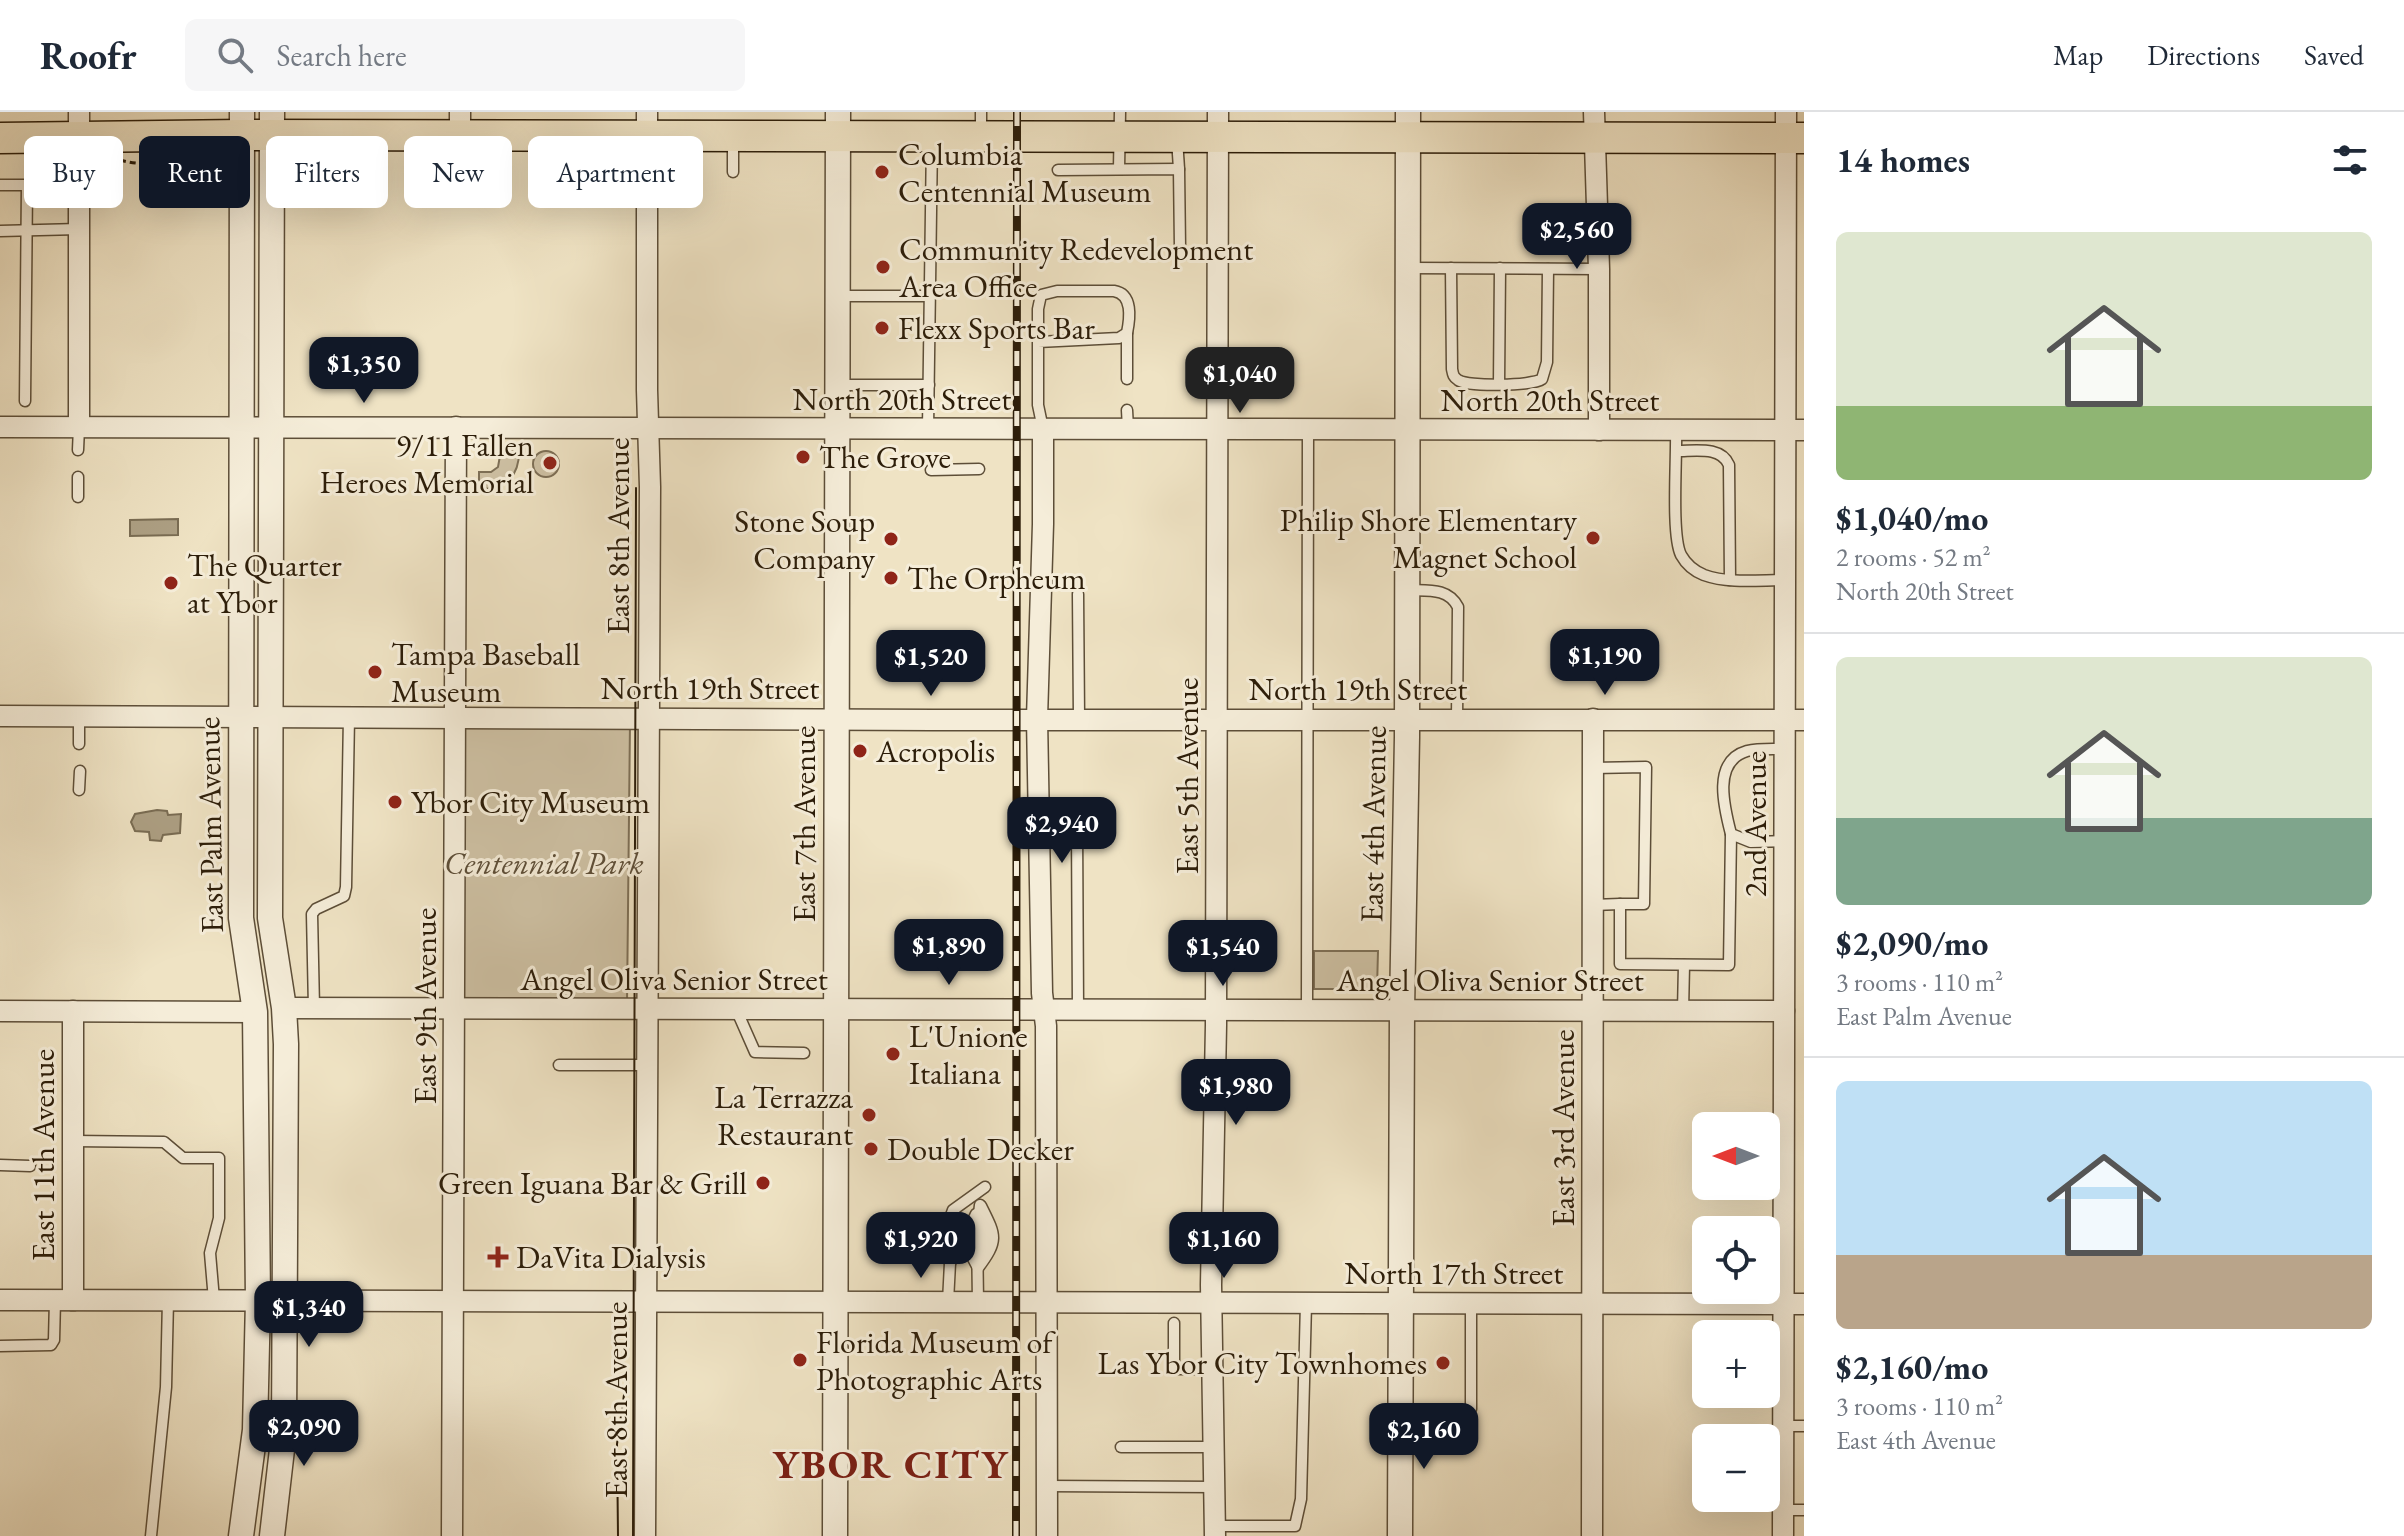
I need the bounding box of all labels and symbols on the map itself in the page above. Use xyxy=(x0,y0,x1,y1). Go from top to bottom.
place label: Columbia Centennial Museum xyxy=(898,133,1151,212)
marker: Columbia Centennial Museum xyxy=(873,163,891,181)
pin: $2,560 xyxy=(1512,203,1642,271)
place label: Community Redevelopment Area Office xyxy=(898,228,1253,307)
marker: Community Redevelopment Area Office xyxy=(874,258,892,276)
place label: Flexx Sports Bar xyxy=(898,307,1095,349)
marker: Flexx Sports Bar xyxy=(873,319,891,337)
pin: $1,350 xyxy=(299,337,429,405)
pin: $1,040 xyxy=(1175,347,1305,415)
street label: North 20th Street xyxy=(793,378,1011,420)
street label: North 20th Street xyxy=(1441,379,1659,421)
place label: 9/11 Fallen Heroes Memorial xyxy=(319,424,534,503)
place label: The Grove xyxy=(819,436,951,478)
street label: East 8th Avenue xyxy=(597,438,639,634)
marker: The Grove xyxy=(794,448,812,466)
marker: 9/11 Fallen Heroes Memorial xyxy=(541,454,559,472)
place label: Philip Shore Elementary Magnet School xyxy=(1280,499,1578,578)
place label: Stone Soup Company xyxy=(734,500,876,579)
marker: Philip Shore Elementary Magnet School xyxy=(1584,529,1602,547)
marker: Stone Soup Company xyxy=(882,530,900,548)
place label: The Quarter at Ybor xyxy=(187,544,342,623)
place label: The Orpheum xyxy=(907,557,1086,599)
marker: The Orpheum xyxy=(882,569,900,587)
marker: The Quarter at Ybor xyxy=(162,574,180,592)
pin: $1,190 xyxy=(1540,629,1670,697)
pin: $1,520 xyxy=(866,630,996,698)
place label: Tampa Baseball Museum xyxy=(391,633,581,712)
marker: Tampa Baseball Museum xyxy=(366,663,384,681)
street label: North 19th Street xyxy=(601,667,819,709)
street label: North 19th Street xyxy=(1249,668,1467,710)
street label: East 5th Avenue xyxy=(1166,678,1208,874)
street label: East Palm Avenue xyxy=(187,716,233,934)
street label: East 4th Avenue xyxy=(1350,725,1396,923)
street label: East 7th Avenue xyxy=(783,726,825,922)
place label: Acropolis xyxy=(875,730,995,772)
marker: Acropolis xyxy=(851,742,869,760)
street label: 2nd Avenue xyxy=(1734,751,1776,897)
place label: Ybor City Museum xyxy=(411,781,650,823)
marker: Ybor City Museum xyxy=(386,793,404,811)
pin: $2,940 xyxy=(997,797,1127,865)
park label: Centennial Park xyxy=(444,842,644,884)
street label: East 9th Avenue xyxy=(404,908,446,1104)
pin: $1,890 xyxy=(884,919,1014,987)
pin: $1,540 xyxy=(1158,920,1288,988)
street label: Angel Oliva Senior Street xyxy=(519,958,828,1000)
street label: Angel Oliva Senior Street xyxy=(1335,959,1644,1001)
place label: L'Unione Italiana xyxy=(909,1015,1028,1094)
street label: East 3rd Avenue xyxy=(1542,1029,1584,1227)
marker: L'Unione Italiana xyxy=(884,1045,902,1063)
street label: East 11th Avenue xyxy=(22,1049,64,1261)
pin: $1,980 xyxy=(1171,1059,1301,1127)
place label: La Terrazza Restaurant xyxy=(714,1076,853,1155)
marker: La Terrazza Restaurant xyxy=(860,1106,878,1124)
north arrow xyxy=(1692,1112,1780,1200)
place label: Double Decker xyxy=(887,1128,1074,1170)
marker: Double Decker xyxy=(862,1140,880,1158)
place label: Green Iguana Bar & Grill xyxy=(438,1162,747,1204)
marker: Green Iguana Bar & Grill xyxy=(754,1174,772,1192)
pin: $1,920 xyxy=(856,1212,986,1280)
pin: $1,160 xyxy=(1159,1212,1289,1280)
place label: DaVita Dialysis xyxy=(516,1236,706,1278)
marker: DaVita Dialysis xyxy=(487,1246,509,1268)
street label: North 17th Street xyxy=(1345,1252,1563,1294)
pin: $1,340 xyxy=(244,1281,374,1349)
street label: East 8th Avenue xyxy=(595,1302,637,1498)
place label: Florida Museum of Photographic Arts xyxy=(816,1321,1056,1400)
place label: Las Ybor City Townhomes xyxy=(1098,1342,1427,1384)
marker: Florida Museum of Photographic Arts xyxy=(791,1351,809,1369)
marker: Las Ybor City Townhomes xyxy=(1434,1354,1452,1372)
pin: $2,090 xyxy=(239,1400,369,1468)
pin: $2,160 xyxy=(1359,1403,1489,1471)
district label: YBOR CITY xyxy=(773,1438,1009,1490)

